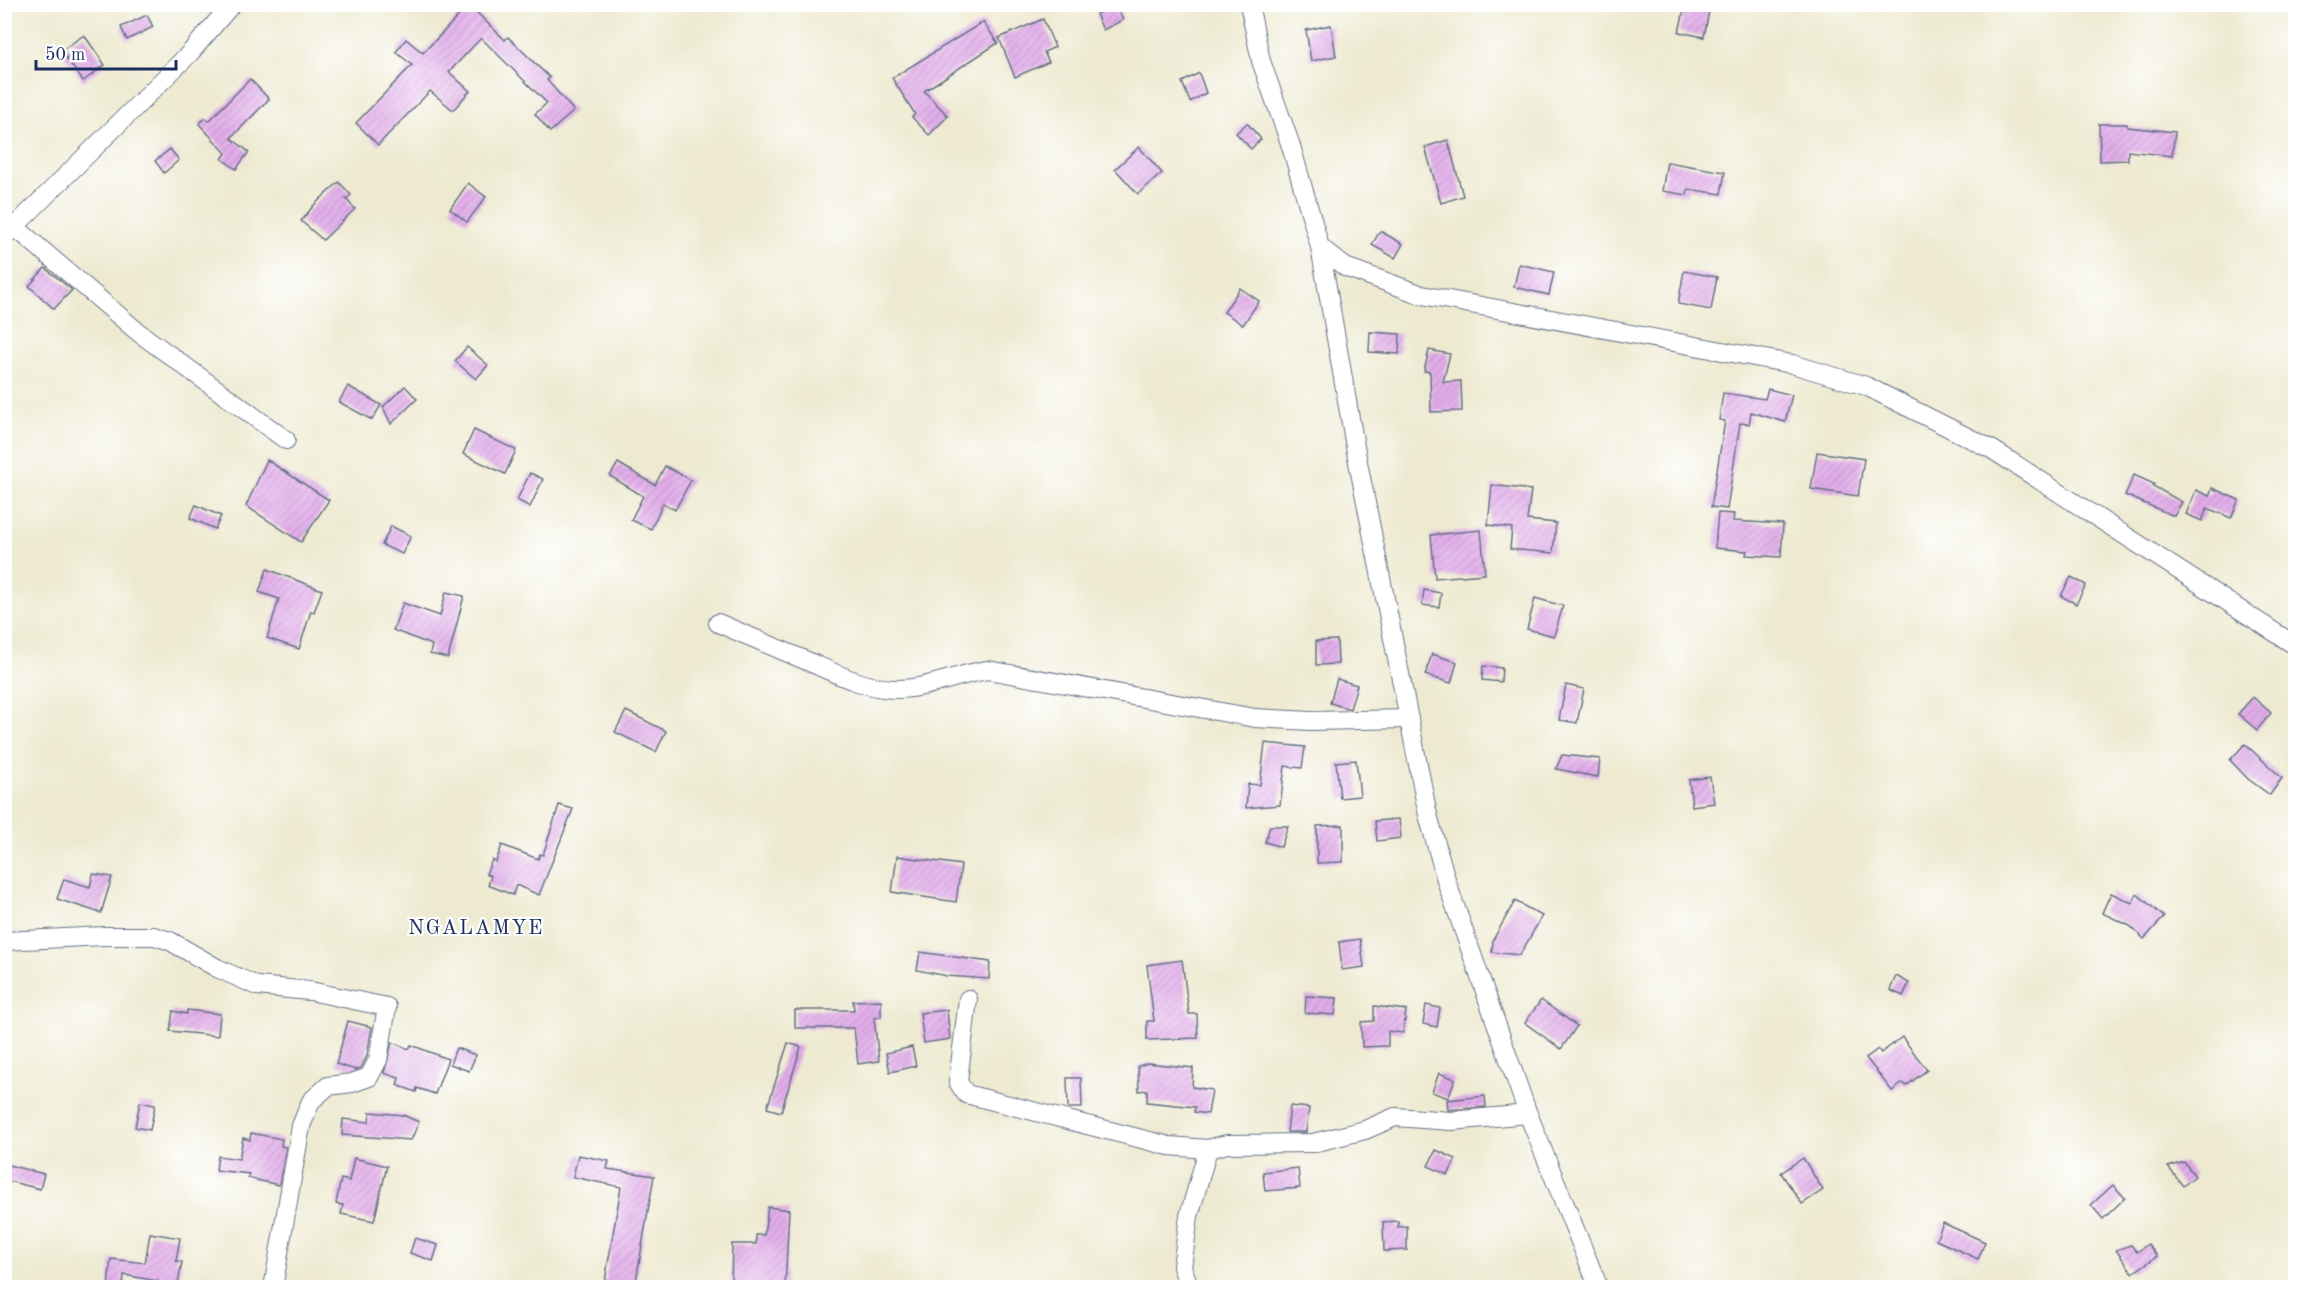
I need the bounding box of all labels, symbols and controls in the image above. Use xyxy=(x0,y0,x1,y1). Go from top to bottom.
scale bar xyxy=(36,33,176,71)
text: 50 m xyxy=(45,46,85,64)
district label: NGALAMYE xyxy=(408,918,544,939)

